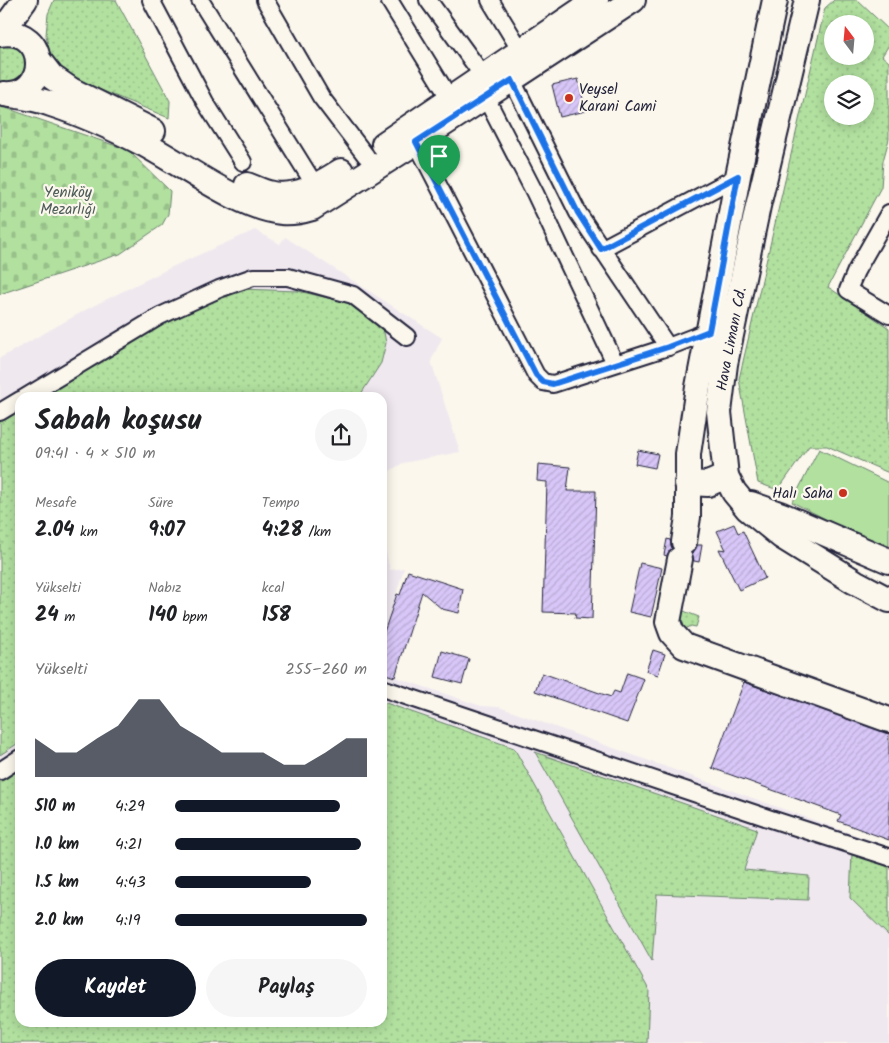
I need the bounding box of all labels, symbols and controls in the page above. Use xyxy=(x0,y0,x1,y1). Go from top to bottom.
north arrow xyxy=(824,15,874,65)
map controls xyxy=(824,15,874,125)
button: layers xyxy=(824,75,874,125)
place label: Veysel Karani Cami xyxy=(579,78,657,119)
marker: Veysel Karani Cami xyxy=(563,92,575,104)
pin xyxy=(418,135,460,186)
icon: arrive xyxy=(425,142,453,170)
park label: Yeniköy Mezarlığı xyxy=(40,181,96,222)
street label: Hava Limanı Cd. xyxy=(710,285,754,393)
text: Sabah koşusu xyxy=(35,399,201,444)
button: share xyxy=(315,409,367,461)
text: 09:41 · 4 × 510 m xyxy=(35,441,155,466)
place label: Halı Saha xyxy=(772,482,833,506)
marker: Halı Saha xyxy=(837,487,849,499)
text: Mesafe xyxy=(35,492,76,514)
text: Süre xyxy=(148,492,173,514)
text: Tempo xyxy=(262,492,300,514)
text: 2.04 xyxy=(35,514,74,547)
text: 9:07 xyxy=(148,514,185,547)
text: 4:28 xyxy=(262,514,303,547)
text: km xyxy=(74,521,98,543)
text: /km xyxy=(303,521,331,543)
text: Yükselti xyxy=(35,577,81,599)
text: Nabız xyxy=(148,577,182,599)
text: kcal xyxy=(262,577,284,599)
text: 24 xyxy=(35,599,59,632)
text: 140 xyxy=(148,599,177,632)
text: 158 xyxy=(262,599,291,632)
text: m xyxy=(59,606,75,628)
text: bpm xyxy=(177,606,208,628)
text: Yükselti xyxy=(35,657,87,682)
text: 255–260 m xyxy=(285,657,367,682)
text: 510 m xyxy=(35,794,75,819)
text: 4:29 xyxy=(115,794,145,819)
text: 1.0 km xyxy=(35,832,79,857)
text: 4:21 xyxy=(115,832,142,857)
text: 1.5 km xyxy=(35,870,79,895)
text: 4:43 xyxy=(115,870,146,895)
text: 2.0 km xyxy=(35,908,83,933)
text: 4:19 xyxy=(115,908,141,933)
button: Kaydet xyxy=(35,959,196,1017)
button: Paylaş xyxy=(206,959,367,1017)

